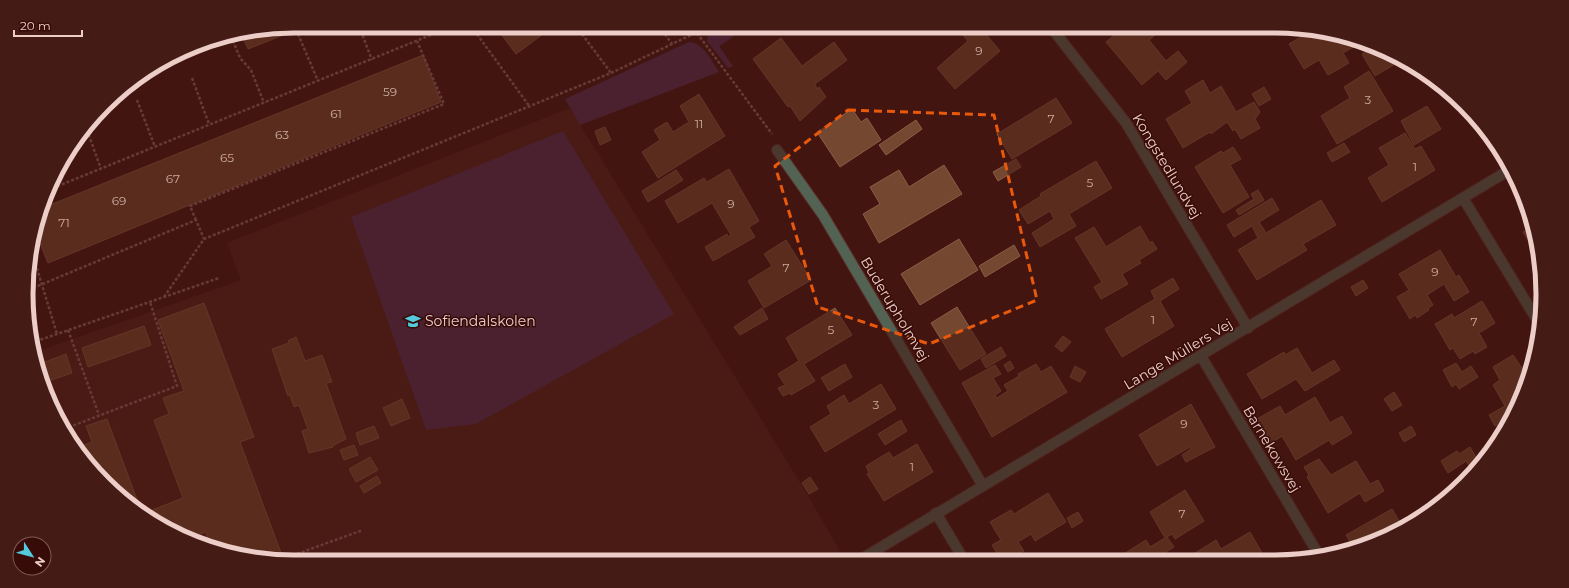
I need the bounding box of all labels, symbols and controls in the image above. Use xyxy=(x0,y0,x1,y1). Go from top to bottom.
scale bar xyxy=(14,12,82,38)
text: 20 m xyxy=(20,18,51,33)
house number: 9 xyxy=(975,43,983,58)
house number: 59 xyxy=(383,84,397,99)
house number: 3 xyxy=(1365,92,1372,107)
house number: 61 xyxy=(330,106,342,121)
street label: Kongstedlundvej xyxy=(1129,110,1205,222)
house number: 7 xyxy=(1047,111,1055,126)
house number: 11 xyxy=(695,116,703,131)
house number: 63 xyxy=(275,127,289,142)
house number: 65 xyxy=(220,150,234,165)
house number: 1 xyxy=(1413,159,1417,174)
house number: 67 xyxy=(166,171,180,186)
house number: 5 xyxy=(1087,175,1094,190)
house number: 69 xyxy=(112,193,126,208)
house number: 9 xyxy=(727,196,735,211)
house number: 71 xyxy=(58,215,70,230)
street label: Buderupholmvej xyxy=(857,253,933,365)
house number: 7 xyxy=(782,260,790,275)
house number: 9 xyxy=(1431,264,1439,279)
school or university icon: Sofiendalskolen xyxy=(404,312,422,330)
place label: Sofiendalskolen xyxy=(425,312,536,330)
house number: 1 xyxy=(1151,312,1155,327)
street label: Lange Müllers Vej xyxy=(1120,314,1236,394)
house number: 7 xyxy=(1470,314,1478,329)
house number: 5 xyxy=(828,322,835,337)
house number: 3 xyxy=(873,397,880,412)
street label: Barnekowsvej xyxy=(1239,403,1305,495)
house number: 9 xyxy=(1180,416,1188,431)
house number: 1 xyxy=(910,459,914,474)
house number: 7 xyxy=(1178,506,1186,521)
north arrow xyxy=(12,536,52,576)
text: N xyxy=(32,554,48,570)

